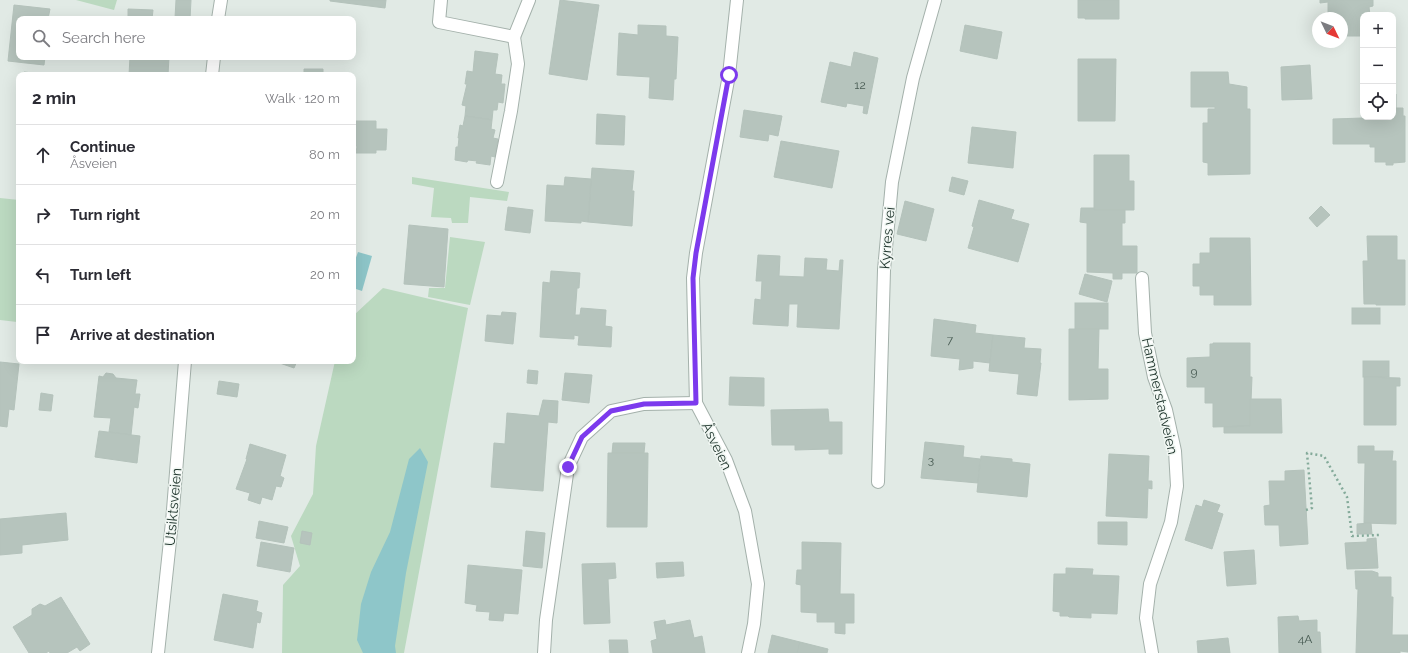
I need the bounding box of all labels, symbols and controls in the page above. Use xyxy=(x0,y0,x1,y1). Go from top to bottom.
north arrow xyxy=(1312,12,1348,48)
map controls xyxy=(1360,12,1396,120)
button: + xyxy=(1360,12,1396,48)
search box xyxy=(16,16,356,60)
icon: search xyxy=(30,27,52,49)
text: Search here xyxy=(62,29,145,47)
button: − xyxy=(1360,48,1396,84)
route start xyxy=(720,66,738,84)
house number: 12 xyxy=(854,78,866,92)
button: locate xyxy=(1360,84,1396,120)
text: 2 min xyxy=(32,88,76,108)
text: Walk · 120 m xyxy=(265,91,340,106)
text: Continue xyxy=(70,138,135,156)
icon: ahead xyxy=(32,144,54,166)
text: 80 m xyxy=(309,147,340,162)
text: Åsveien xyxy=(70,156,117,171)
icon: right xyxy=(32,204,54,226)
text: Turn right xyxy=(70,206,140,224)
street label: Kyrres vei xyxy=(876,206,898,270)
text: 20 m xyxy=(310,207,340,222)
icon: left xyxy=(32,264,54,286)
text: Turn left xyxy=(70,266,131,284)
text: 20 m xyxy=(310,267,340,282)
icon: arrive xyxy=(32,324,54,346)
text: Arrive at destination xyxy=(70,326,215,344)
house number: 7 xyxy=(947,333,954,347)
street label: Hammerstadveien xyxy=(1139,336,1181,456)
house number: 9 xyxy=(1190,365,1198,379)
street label: Åsveien xyxy=(699,419,736,472)
house number: 3 xyxy=(928,453,934,467)
route end xyxy=(559,458,577,476)
street label: Utsiktsveien xyxy=(162,467,184,547)
house number: 4A xyxy=(1298,632,1312,646)

